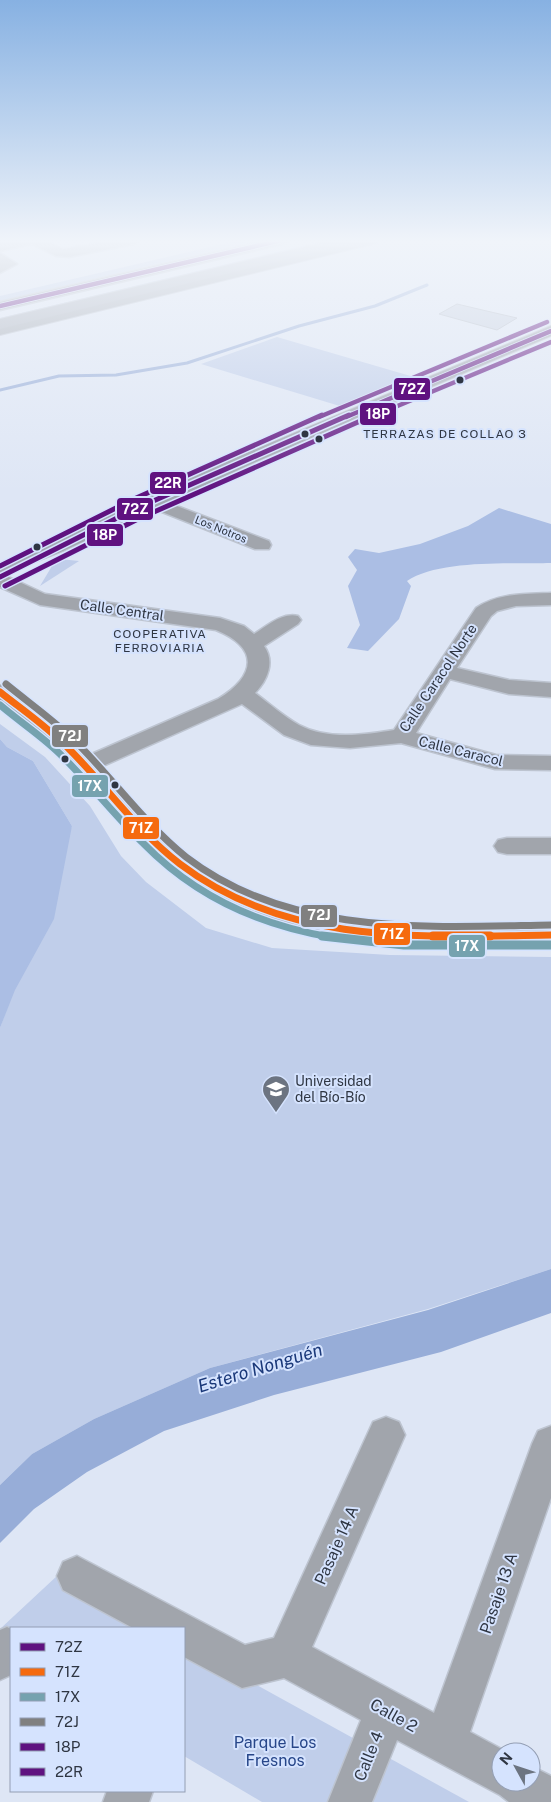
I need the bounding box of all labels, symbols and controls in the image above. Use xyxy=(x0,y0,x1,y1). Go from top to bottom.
unlabelled marker xyxy=(455,375,465,385)
line badge: 72Z xyxy=(393,377,431,401)
text: 72Z xyxy=(398,381,426,397)
line badge: 18P xyxy=(359,402,397,426)
text: 18P xyxy=(366,406,390,422)
district label: TERRAZAS DE COLLAO 3 xyxy=(363,427,527,441)
unlabelled marker xyxy=(300,429,310,439)
unlabelled marker xyxy=(314,434,324,444)
line badge: 22R xyxy=(149,471,187,495)
text: 22R xyxy=(154,475,182,491)
line badge: 72Z xyxy=(116,497,154,521)
text: 72Z xyxy=(121,501,149,517)
street label: Los Notros xyxy=(193,513,249,545)
line badge: 18P xyxy=(86,523,124,547)
text: 18P xyxy=(93,527,117,543)
unlabelled marker xyxy=(32,542,42,552)
street label: Calle Central xyxy=(79,596,165,624)
street label: Calle Caracol Norte xyxy=(396,621,480,735)
district label: COOPERATIVA FERROVIARIA xyxy=(113,627,207,655)
line badge: 72J xyxy=(51,724,89,748)
text: 72J xyxy=(58,728,82,744)
street label: Calle Caracol xyxy=(417,733,505,769)
unlabelled marker xyxy=(60,754,70,764)
line badge: 17X xyxy=(71,774,109,798)
text: 17X xyxy=(78,778,102,794)
unlabelled marker xyxy=(110,780,120,790)
line badge: 71Z xyxy=(122,816,160,840)
text: 71Z xyxy=(129,820,153,836)
line badge: 72J xyxy=(300,904,338,928)
text: 72J xyxy=(307,907,331,923)
line badge: 71Z xyxy=(373,922,411,946)
text: 71Z xyxy=(380,926,404,942)
line badge: 17X xyxy=(448,934,486,958)
text: 17X xyxy=(455,938,479,954)
place label: Universidad del Bío-Bío xyxy=(295,1073,372,1105)
school or university icon: Universidad del Bío-Bío xyxy=(261,1074,291,1113)
water label: Estero Nonguén xyxy=(195,1339,325,1396)
street label: Pasaje 14 A xyxy=(311,1503,362,1588)
street label: Pasaje 13 A xyxy=(476,1550,521,1636)
legend xyxy=(10,1627,185,1792)
text: 72Z xyxy=(55,1638,83,1655)
text: 71Z xyxy=(55,1663,80,1680)
text: 17X xyxy=(55,1688,80,1705)
street label: Calle 2 xyxy=(367,1695,421,1736)
text: 72J xyxy=(55,1713,79,1730)
street label: Calle 4 xyxy=(350,1729,387,1784)
park label: Parque Los Fresnos xyxy=(234,1733,316,1770)
text: 18P xyxy=(55,1738,81,1755)
north arrow xyxy=(491,1742,541,1792)
text: N xyxy=(496,1749,516,1768)
text: 22R xyxy=(55,1763,83,1780)

